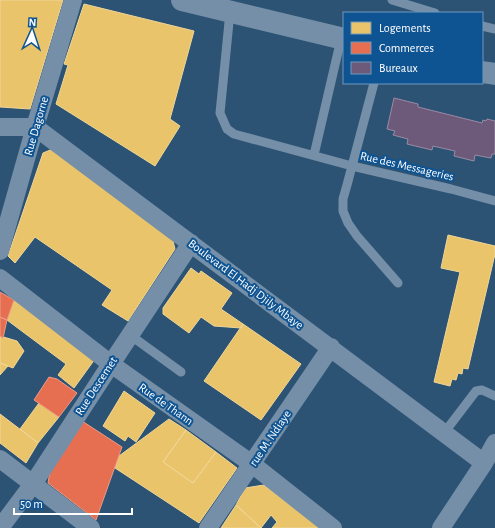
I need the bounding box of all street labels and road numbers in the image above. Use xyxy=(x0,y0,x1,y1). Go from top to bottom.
street label: Rue Dagorne xyxy=(22,95,50,157)
street label: Rue des Messageries xyxy=(359,149,455,183)
street label: Boulevard El Hadj Djily Mbaye xyxy=(186,237,306,332)
street label: Rue Descemet xyxy=(73,355,119,417)
street label: Rue de Thann xyxy=(137,381,195,427)
street label: rue M. Ndiaye xyxy=(247,408,294,469)

